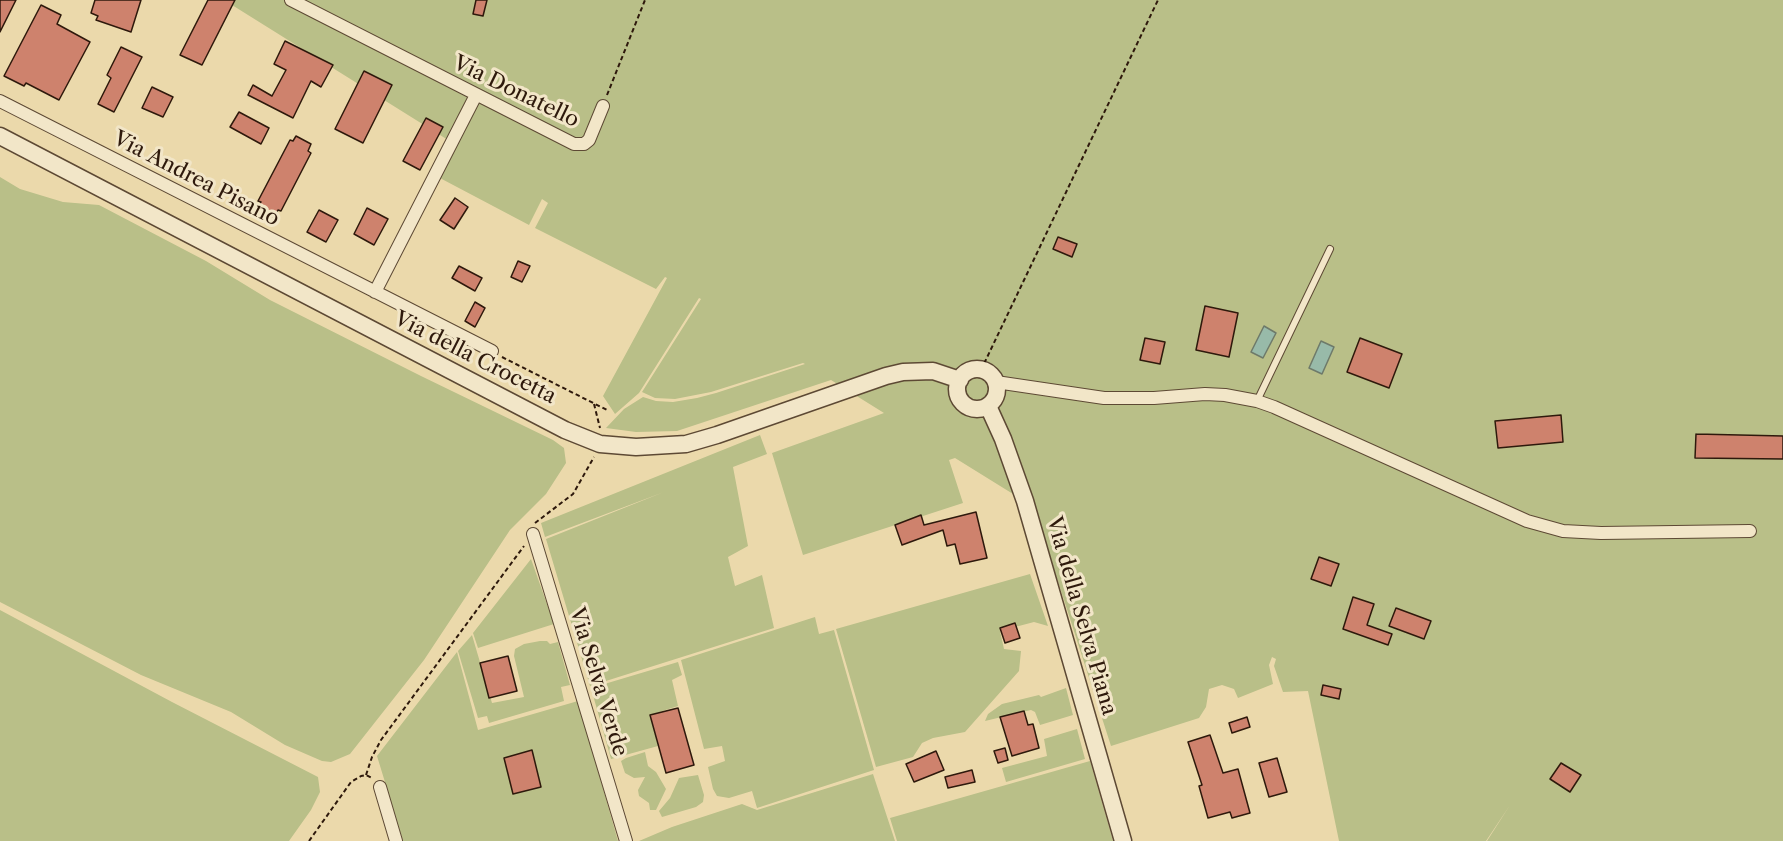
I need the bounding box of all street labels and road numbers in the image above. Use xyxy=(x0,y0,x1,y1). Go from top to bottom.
street label: Via Donatello xyxy=(449,51,583,133)
street label: Via Andrea Pisano xyxy=(109,126,283,232)
street label: Via della Crocetta xyxy=(390,306,560,410)
street label: Via della Selva Piana xyxy=(1041,514,1121,718)
street label: Via Selva Verde xyxy=(563,605,633,759)

